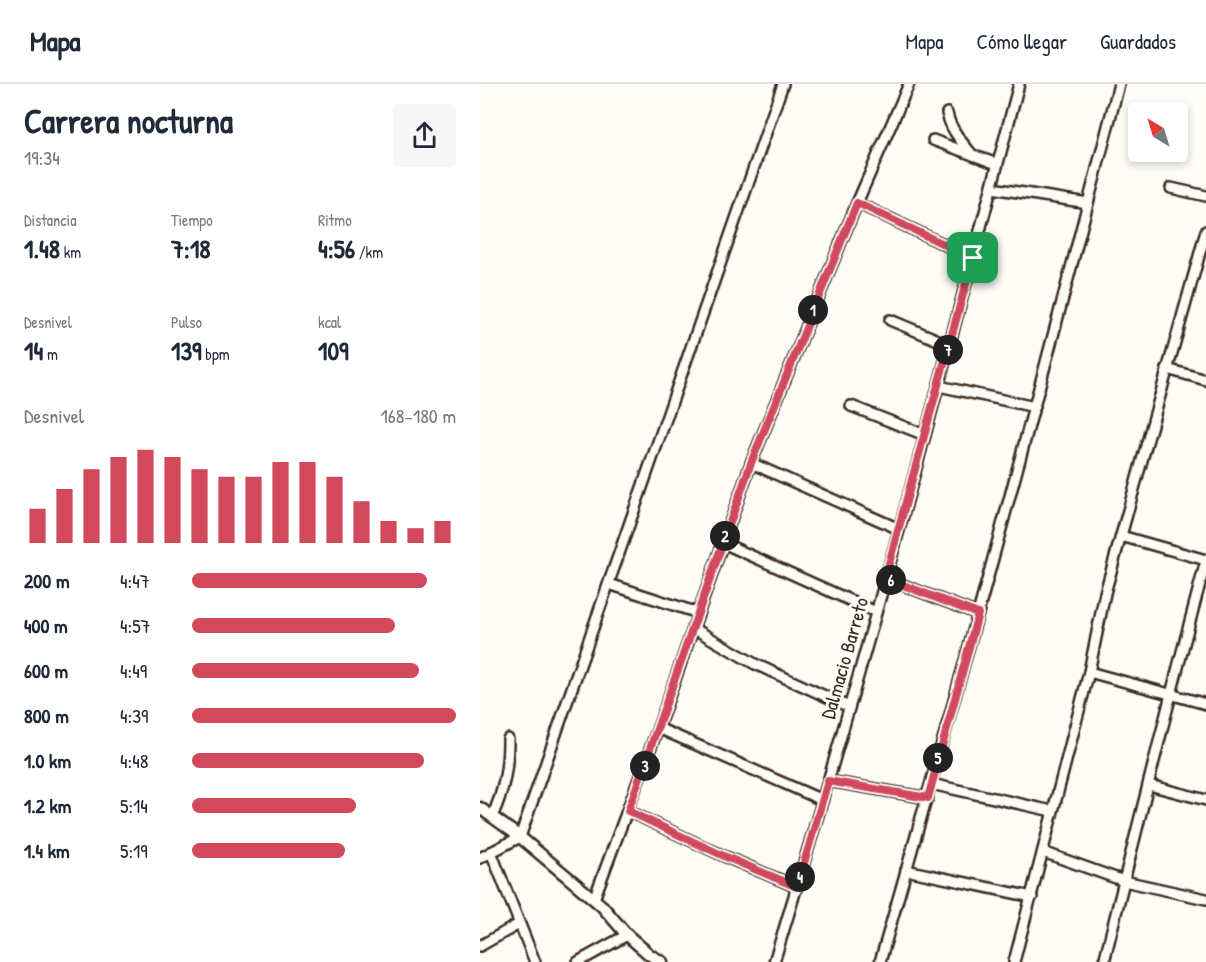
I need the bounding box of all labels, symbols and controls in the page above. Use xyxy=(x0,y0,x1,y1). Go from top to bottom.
text: Mapa xyxy=(30,22,81,60)
text: Mapa xyxy=(905,27,943,56)
text: Cómo llegar xyxy=(976,27,1067,56)
text: Guardados xyxy=(1100,27,1176,56)
text: Carrera nocturna xyxy=(24,99,233,143)
north arrow xyxy=(1128,102,1188,162)
map controls xyxy=(1128,102,1188,162)
button: share xyxy=(393,104,456,167)
text: 19:34 xyxy=(24,144,60,171)
text: Distancia xyxy=(24,209,76,231)
text: Tiempo xyxy=(171,209,213,231)
text: Ritmo xyxy=(318,209,352,231)
text: 1.48 xyxy=(24,231,60,266)
text: 7:18 xyxy=(171,231,211,266)
text: 4:56 xyxy=(318,231,355,266)
pin xyxy=(947,232,998,283)
text: km xyxy=(60,241,81,263)
text: /km xyxy=(355,241,383,263)
icon: arrive xyxy=(956,241,989,274)
pin: 1 xyxy=(798,295,828,325)
text: 1 xyxy=(810,299,816,321)
text: Desnivel xyxy=(24,311,72,333)
text: Pulso xyxy=(171,311,202,333)
text: kcal xyxy=(318,311,341,333)
text: 14 xyxy=(24,333,43,368)
text: 139 xyxy=(171,333,202,368)
text: 109 xyxy=(318,333,349,368)
pin: 7 xyxy=(933,335,963,365)
text: 7 xyxy=(944,339,952,361)
text: m xyxy=(43,343,58,365)
text: bpm xyxy=(202,343,230,365)
text: Desnivel xyxy=(24,402,84,429)
text: 168–180 m xyxy=(381,402,456,429)
pin: 2 xyxy=(710,521,740,551)
text: 2 xyxy=(721,525,729,547)
pin: 6 xyxy=(876,565,906,595)
text: 200 m xyxy=(24,567,69,594)
text: 4:47 xyxy=(120,567,150,594)
text: 6 xyxy=(888,569,894,591)
street label: Dalmacio Barreto xyxy=(814,594,874,722)
text: 400 m xyxy=(24,612,68,639)
text: 4:57 xyxy=(120,612,151,639)
text: 600 m xyxy=(24,657,68,684)
text: 4:49 xyxy=(120,657,147,684)
text: 800 m xyxy=(24,702,69,729)
text: 4:39 xyxy=(120,702,148,729)
pin: 5 xyxy=(923,743,953,773)
text: 1.0 km xyxy=(24,747,71,774)
text: 4:48 xyxy=(120,747,148,774)
text: 5 xyxy=(935,747,941,769)
pin: 3 xyxy=(630,751,660,781)
text: 3 xyxy=(641,755,649,777)
text: 1.2 km xyxy=(24,792,71,819)
text: 5:14 xyxy=(120,792,148,819)
text: 1.4 km xyxy=(24,837,70,864)
text: 5:19 xyxy=(120,837,148,864)
pin: 4 xyxy=(785,862,815,892)
text: 4 xyxy=(797,866,803,888)

